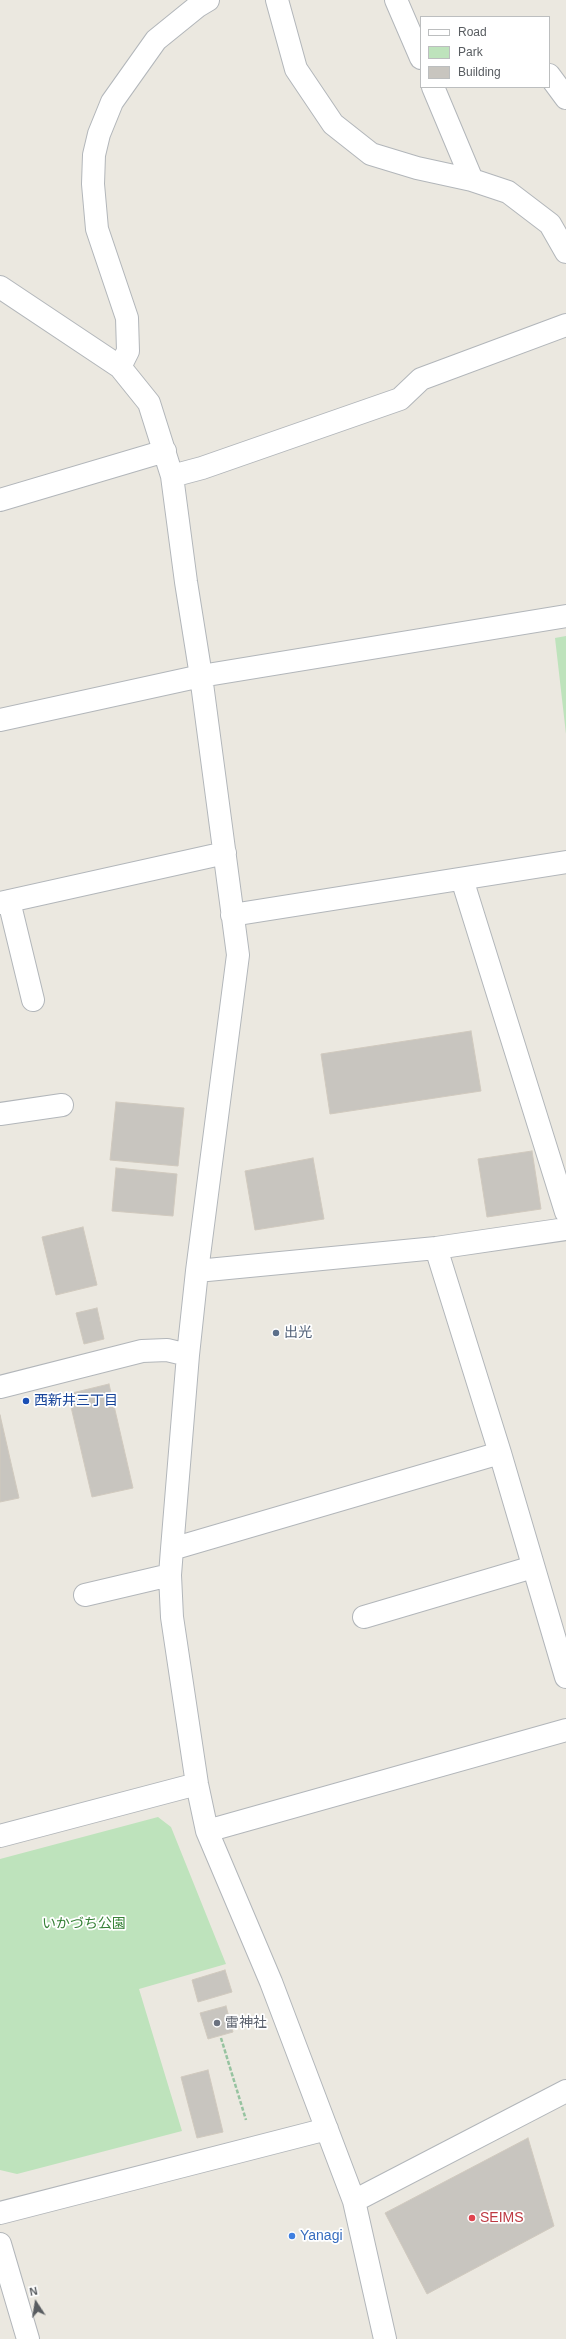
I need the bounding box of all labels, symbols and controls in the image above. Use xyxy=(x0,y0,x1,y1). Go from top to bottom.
legend xyxy=(420,16,550,88)
text: Road xyxy=(458,25,487,39)
text: Park xyxy=(458,45,483,59)
text: Building xyxy=(458,65,501,79)
place label: 出光 xyxy=(284,1325,312,1341)
marker: 出光 xyxy=(271,1328,281,1338)
place label: 西新井三丁目 xyxy=(34,1393,118,1409)
marker: 西新井三丁目 xyxy=(21,1396,31,1406)
park label: いかづち公園 xyxy=(42,1916,126,1932)
place label: 雷神社 xyxy=(225,2015,267,2031)
marker: 雷神社 xyxy=(212,2018,222,2028)
place label: SEIMS xyxy=(480,2210,524,2226)
marker: SEIMS xyxy=(467,2213,477,2223)
place label: Yanagi xyxy=(300,2228,343,2244)
marker: Yanagi xyxy=(287,2231,297,2241)
north arrow xyxy=(16,2283,56,2323)
text: N xyxy=(28,2285,39,2298)

